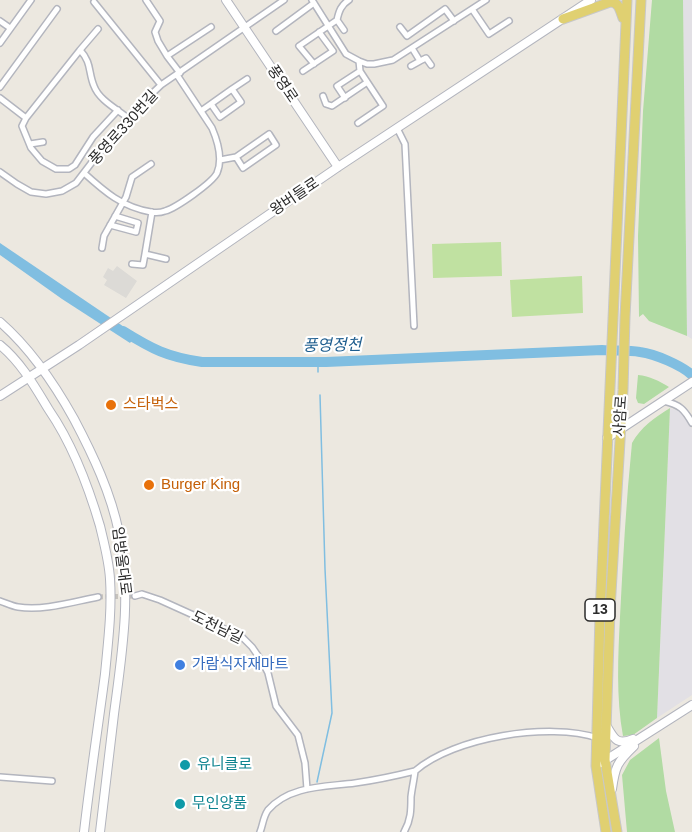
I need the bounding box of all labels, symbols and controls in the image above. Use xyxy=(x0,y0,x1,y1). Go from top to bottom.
street label: 풍영로 xyxy=(263,62,301,106)
street label: 풍영로330번길 xyxy=(86,87,162,169)
street label: 왕버들로 xyxy=(267,174,323,220)
water label: 풍영정천 xyxy=(302,336,362,356)
street label: 사암로 xyxy=(611,395,631,437)
place label: 스타벅스 xyxy=(123,396,178,414)
marker: 스타벅스 xyxy=(104,398,118,412)
place label: Burger King xyxy=(161,476,240,494)
marker: Burger King xyxy=(142,478,156,492)
street label: 임방울대로 xyxy=(108,526,134,596)
road number: 13 xyxy=(585,599,615,621)
street label: 도천남길 xyxy=(188,608,246,648)
place label: 가람식자재마트 xyxy=(192,656,289,674)
marker: 가람식자재마트 xyxy=(173,658,187,672)
place label: 유니클로 xyxy=(197,756,252,774)
marker: 유니클로 xyxy=(178,758,192,772)
place label: 무인양품 xyxy=(192,795,247,813)
marker: 무인양품 xyxy=(173,797,187,811)

